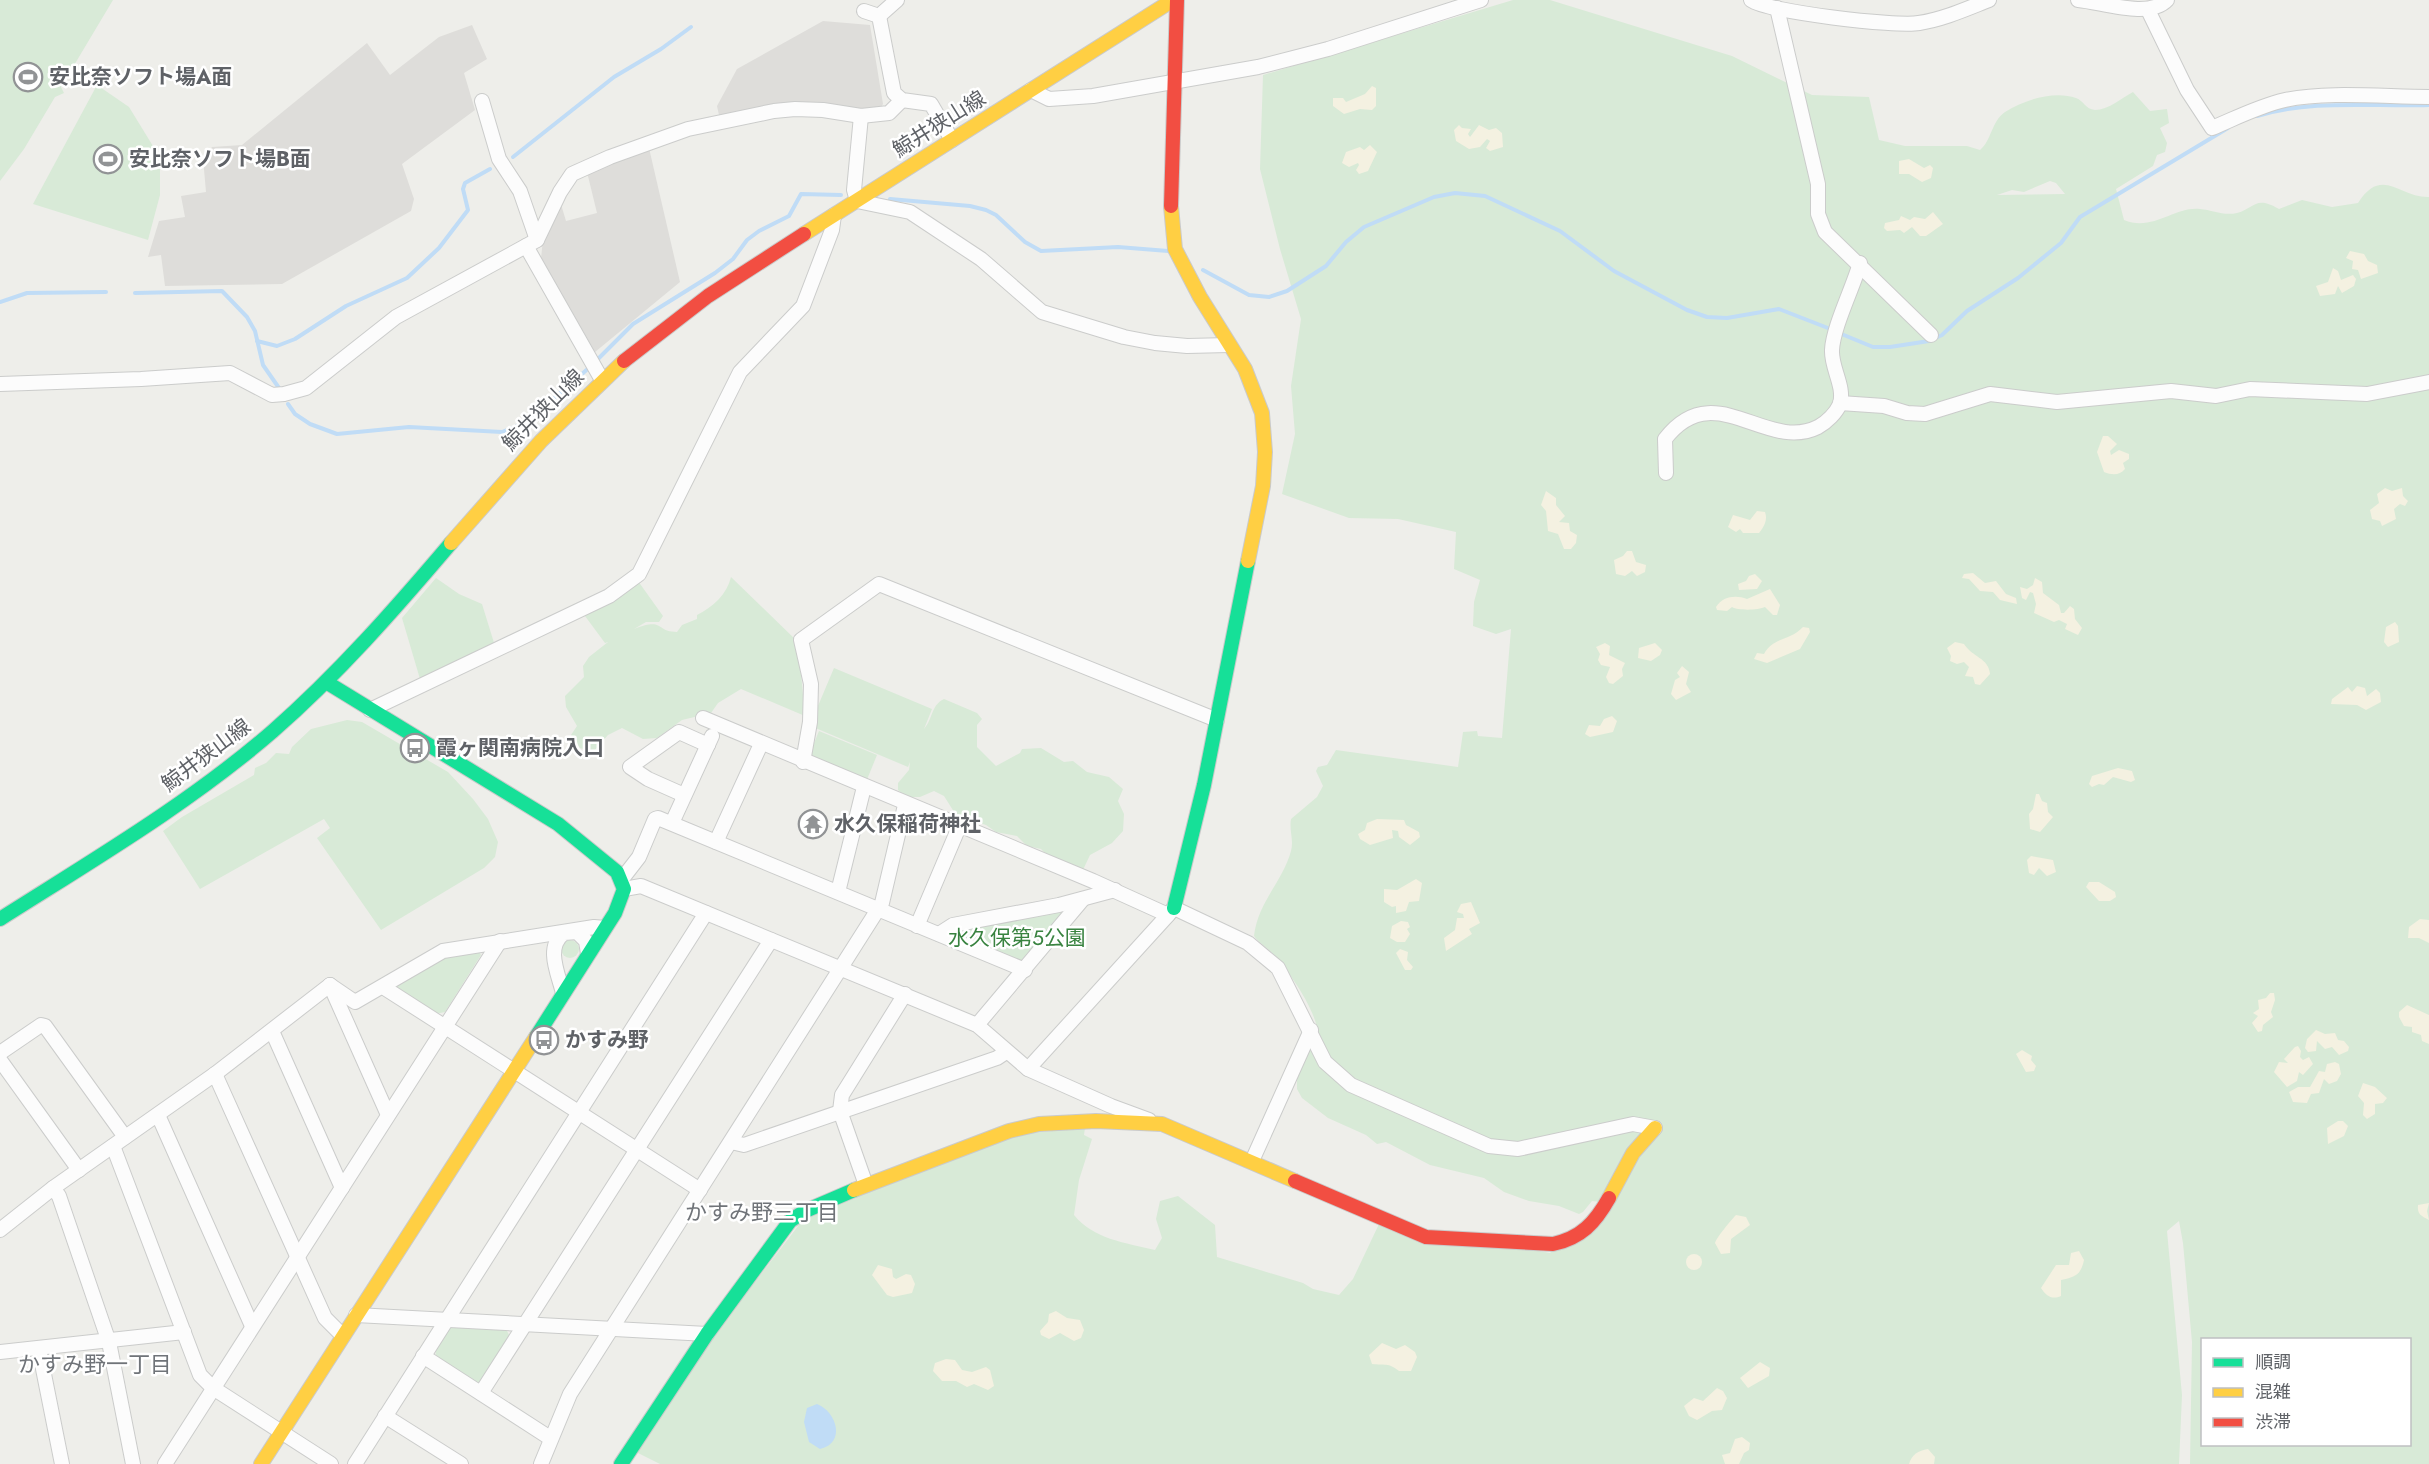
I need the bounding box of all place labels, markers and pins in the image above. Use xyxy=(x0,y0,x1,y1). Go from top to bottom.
sports icon: 安比奈ソフト場A面 xyxy=(12,61,44,93)
place label: 安比奈ソフト場A面 xyxy=(49,62,232,92)
sports icon: 安比奈ソフト場B面 xyxy=(92,143,124,175)
place label: 安比奈ソフト場B面 xyxy=(129,144,311,174)
bus stop icon: 霞ヶ関南病院入口 xyxy=(399,732,431,764)
place label: 霞ヶ関南病院入口 xyxy=(436,733,604,763)
temple icon: 水久保稲荷神社 xyxy=(797,808,829,840)
place label: 水久保稲荷神社 xyxy=(834,809,981,839)
bus stop icon: かすみ野 xyxy=(528,1024,560,1056)
place label: かすみ野 xyxy=(565,1025,649,1055)

